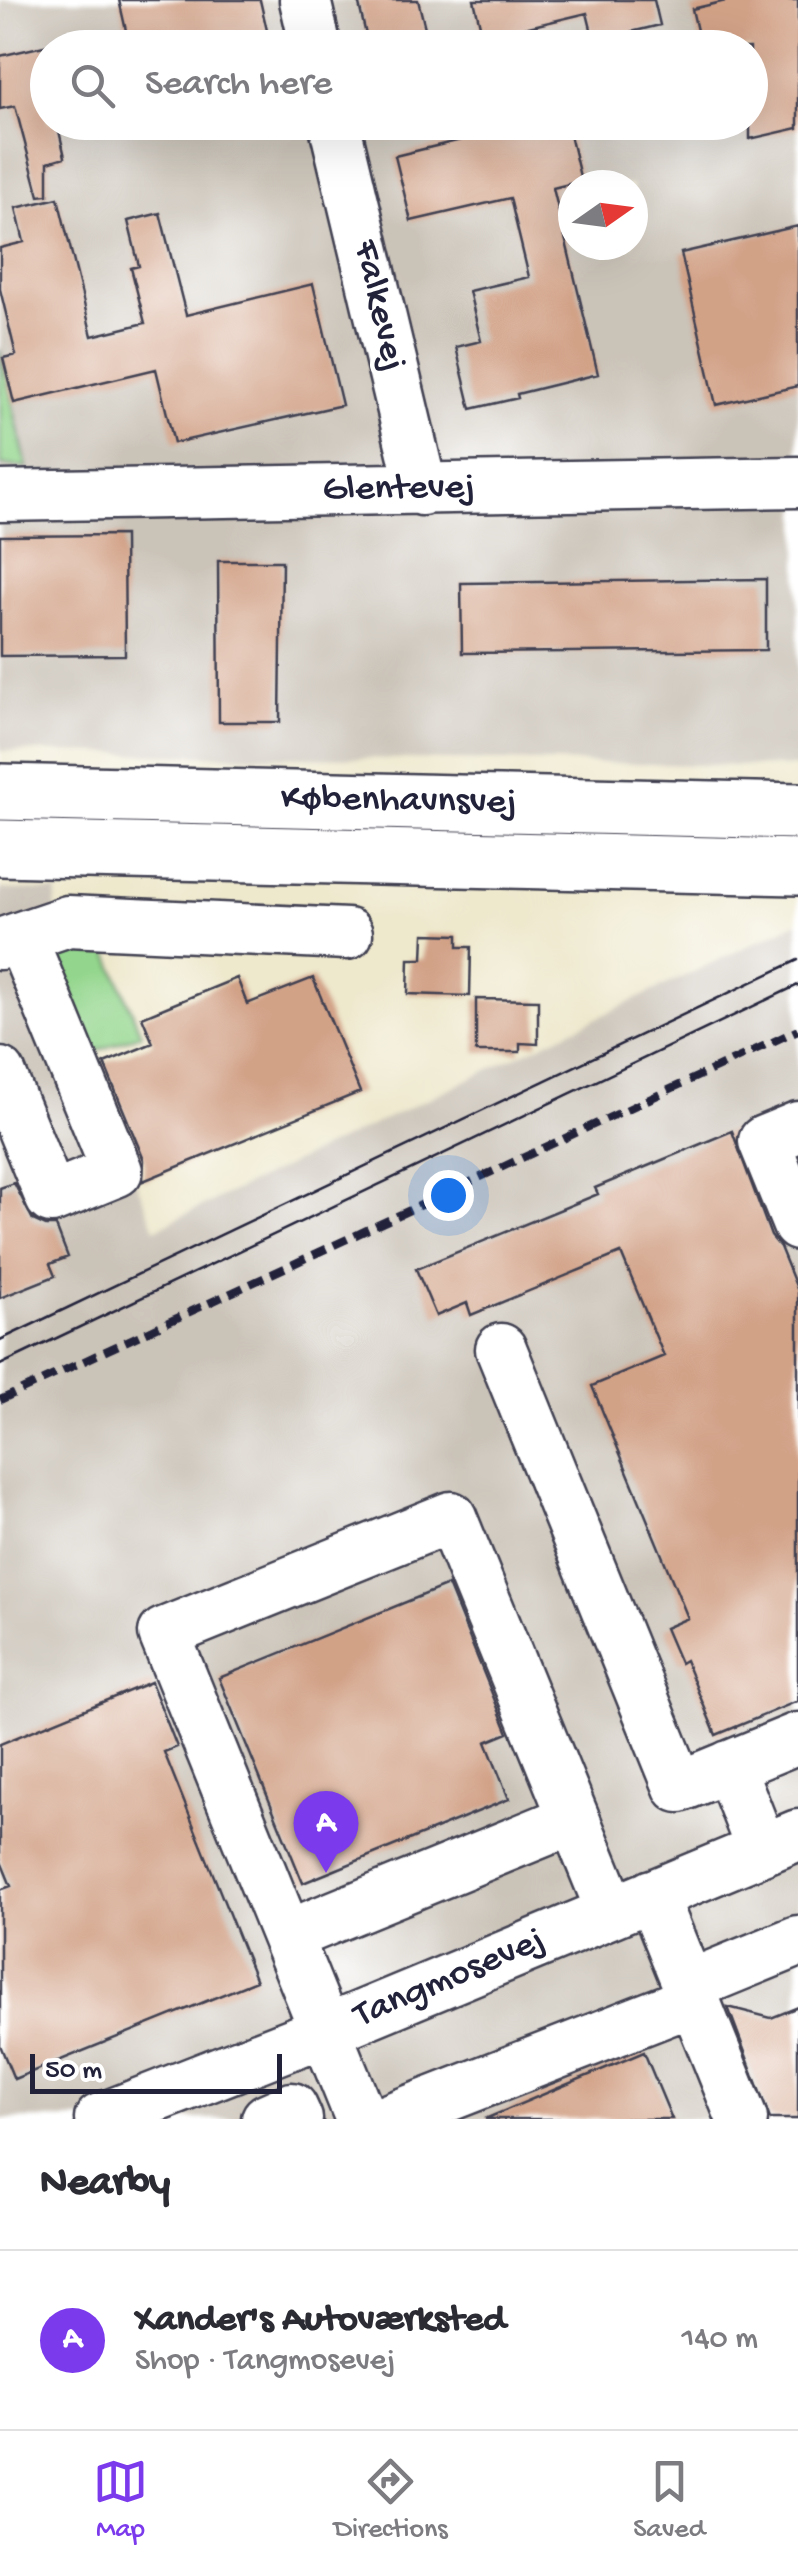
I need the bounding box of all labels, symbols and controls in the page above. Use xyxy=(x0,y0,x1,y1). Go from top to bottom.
search box xyxy=(30,30,768,140)
icon: search xyxy=(65,58,120,113)
text: Search here xyxy=(145,63,332,107)
north arrow xyxy=(558,170,648,260)
street label: Falkevej xyxy=(341,235,414,376)
street label: Glentevej xyxy=(322,467,476,513)
street label: Københavnsvej xyxy=(281,778,517,826)
your location xyxy=(423,1170,474,1221)
pin: A xyxy=(294,1790,358,1873)
street label: Tangmosevej xyxy=(346,1919,552,2040)
scale bar xyxy=(30,2049,282,2094)
text: 50 m xyxy=(45,2055,102,2088)
text: Nearby xyxy=(40,2160,170,2209)
text: Xander's Autoværksted xyxy=(135,2299,506,2343)
text: A xyxy=(63,2321,82,2359)
text: 140 m xyxy=(681,2321,758,2359)
text: Shop · Tangmosevej xyxy=(135,2343,396,2381)
tab: Map xyxy=(93,2454,148,2547)
tab: Directions xyxy=(334,2454,448,2547)
tab: Saved xyxy=(633,2454,705,2547)

